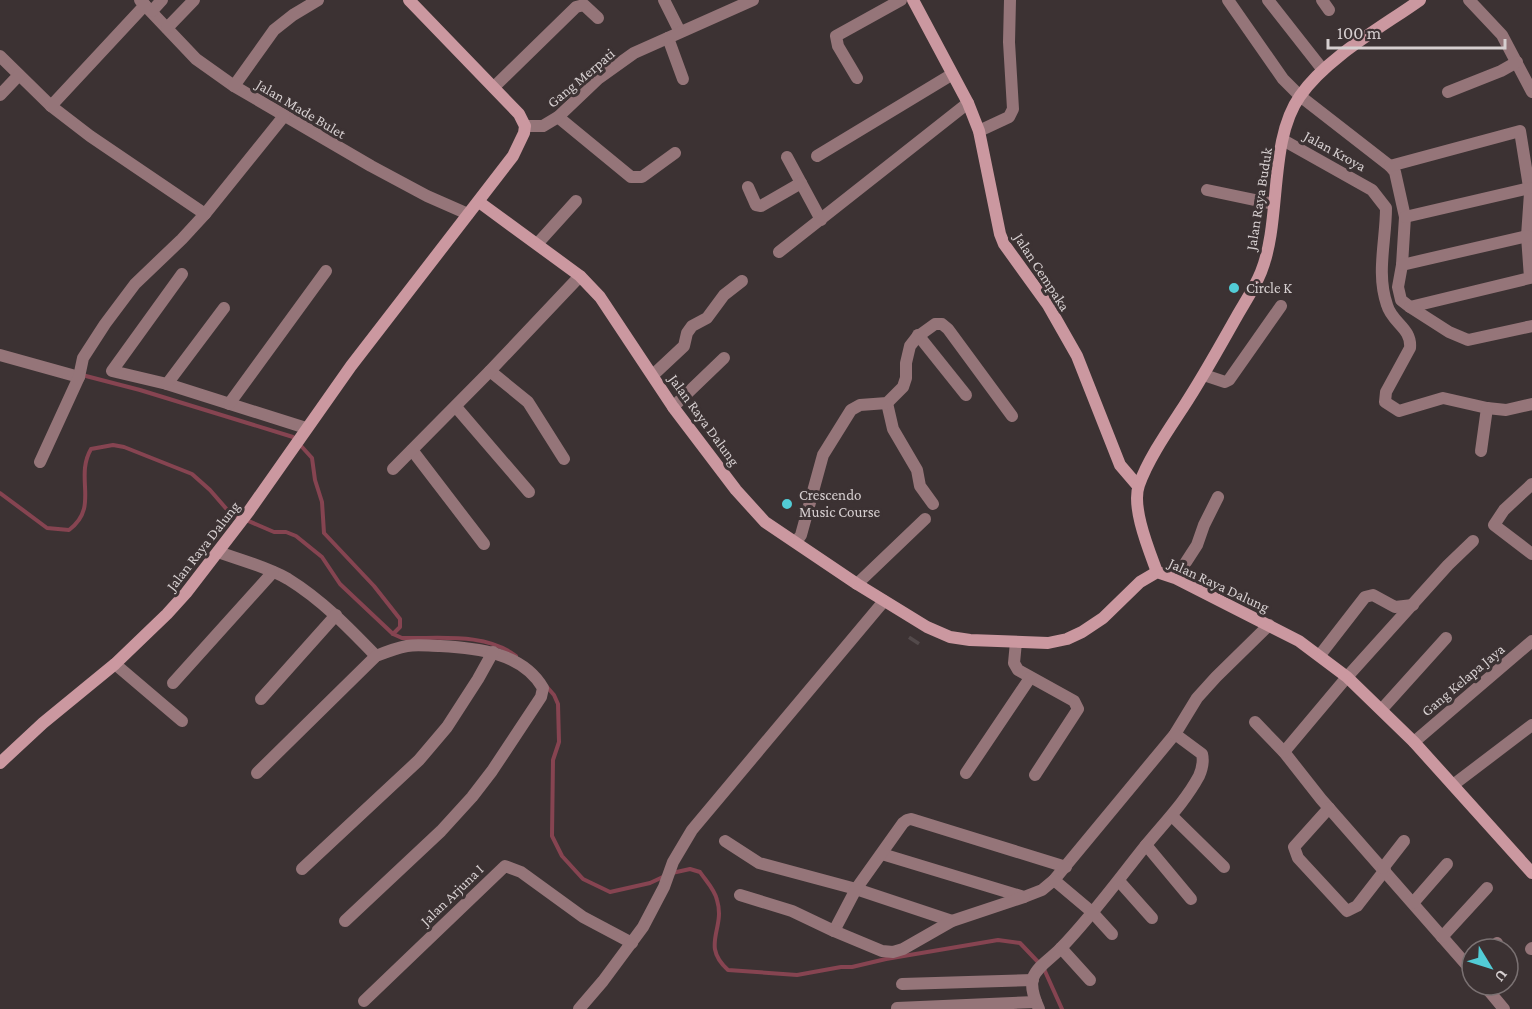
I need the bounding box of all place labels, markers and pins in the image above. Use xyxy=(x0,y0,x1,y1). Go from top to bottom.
place label: Circle K xyxy=(1246,280,1292,296)
marker: Circle K xyxy=(1227,281,1241,295)
place label: Crescendo Music Course xyxy=(799,487,881,520)
marker: Crescendo Music Course xyxy=(780,497,794,511)

